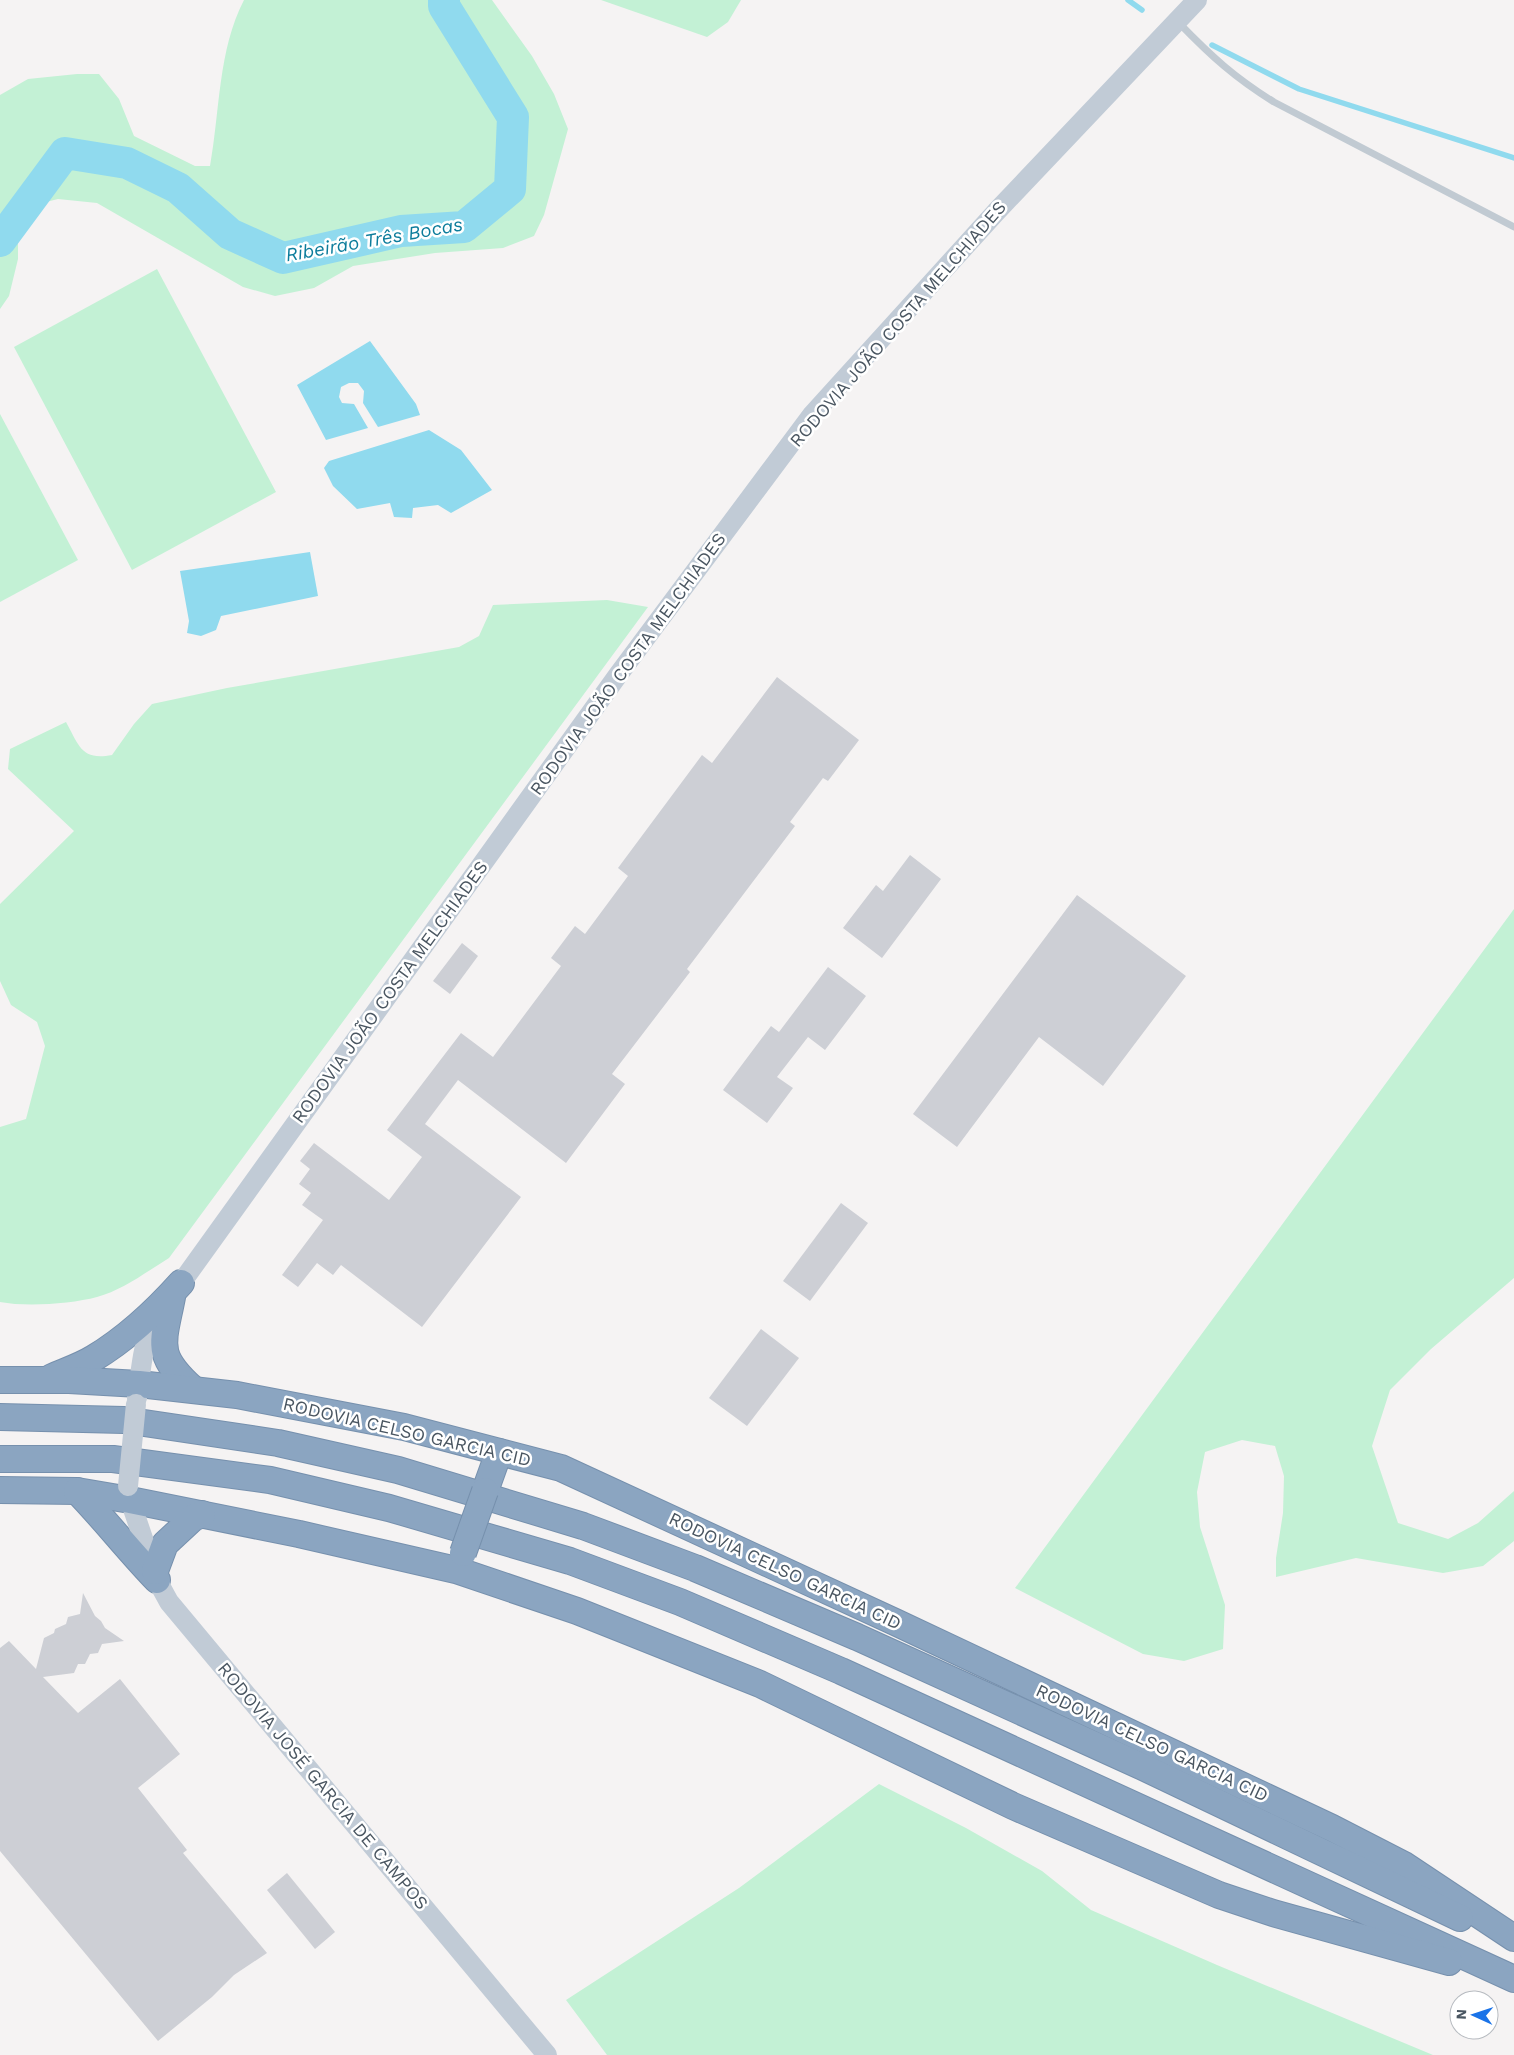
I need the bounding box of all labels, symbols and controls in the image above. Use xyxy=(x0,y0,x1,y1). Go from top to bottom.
street label: RODOVIA JOÃO COSTA MELCHIADES xyxy=(785,196,1010,451)
water label: Ribeirão Três Bocas xyxy=(284,213,465,266)
street label: RODOVIA JOÃO COSTA MELCHIADES xyxy=(525,528,730,799)
street label: RODOVIA JOÃO COSTA MELCHIADES xyxy=(287,856,492,1127)
street label: RODOVIA CELSO GARCIA CID xyxy=(281,1393,533,1470)
street label: RODOVIA CELSO GARCIA CID xyxy=(666,1507,905,1634)
street label: RODOVIA JOSÉ GARCIA DE CAMPOS xyxy=(214,1658,433,1913)
street label: RODOVIA CELSO GARCIA CID xyxy=(1033,1679,1272,1806)
north arrow xyxy=(1449,1990,1499,2040)
text: N xyxy=(1453,2009,1469,2020)

